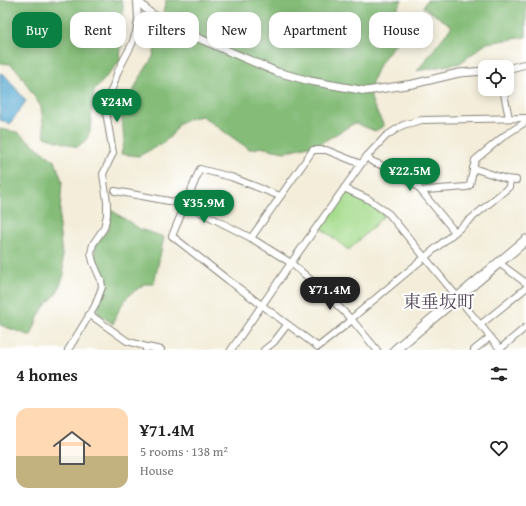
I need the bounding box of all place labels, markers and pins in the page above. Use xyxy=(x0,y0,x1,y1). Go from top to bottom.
pin: ¥24M xyxy=(93,89,141,123)
pin: ¥22.5M xyxy=(377,158,443,192)
pin: ¥35.9M xyxy=(171,190,237,224)
pin: ¥71.4M xyxy=(297,277,363,311)

